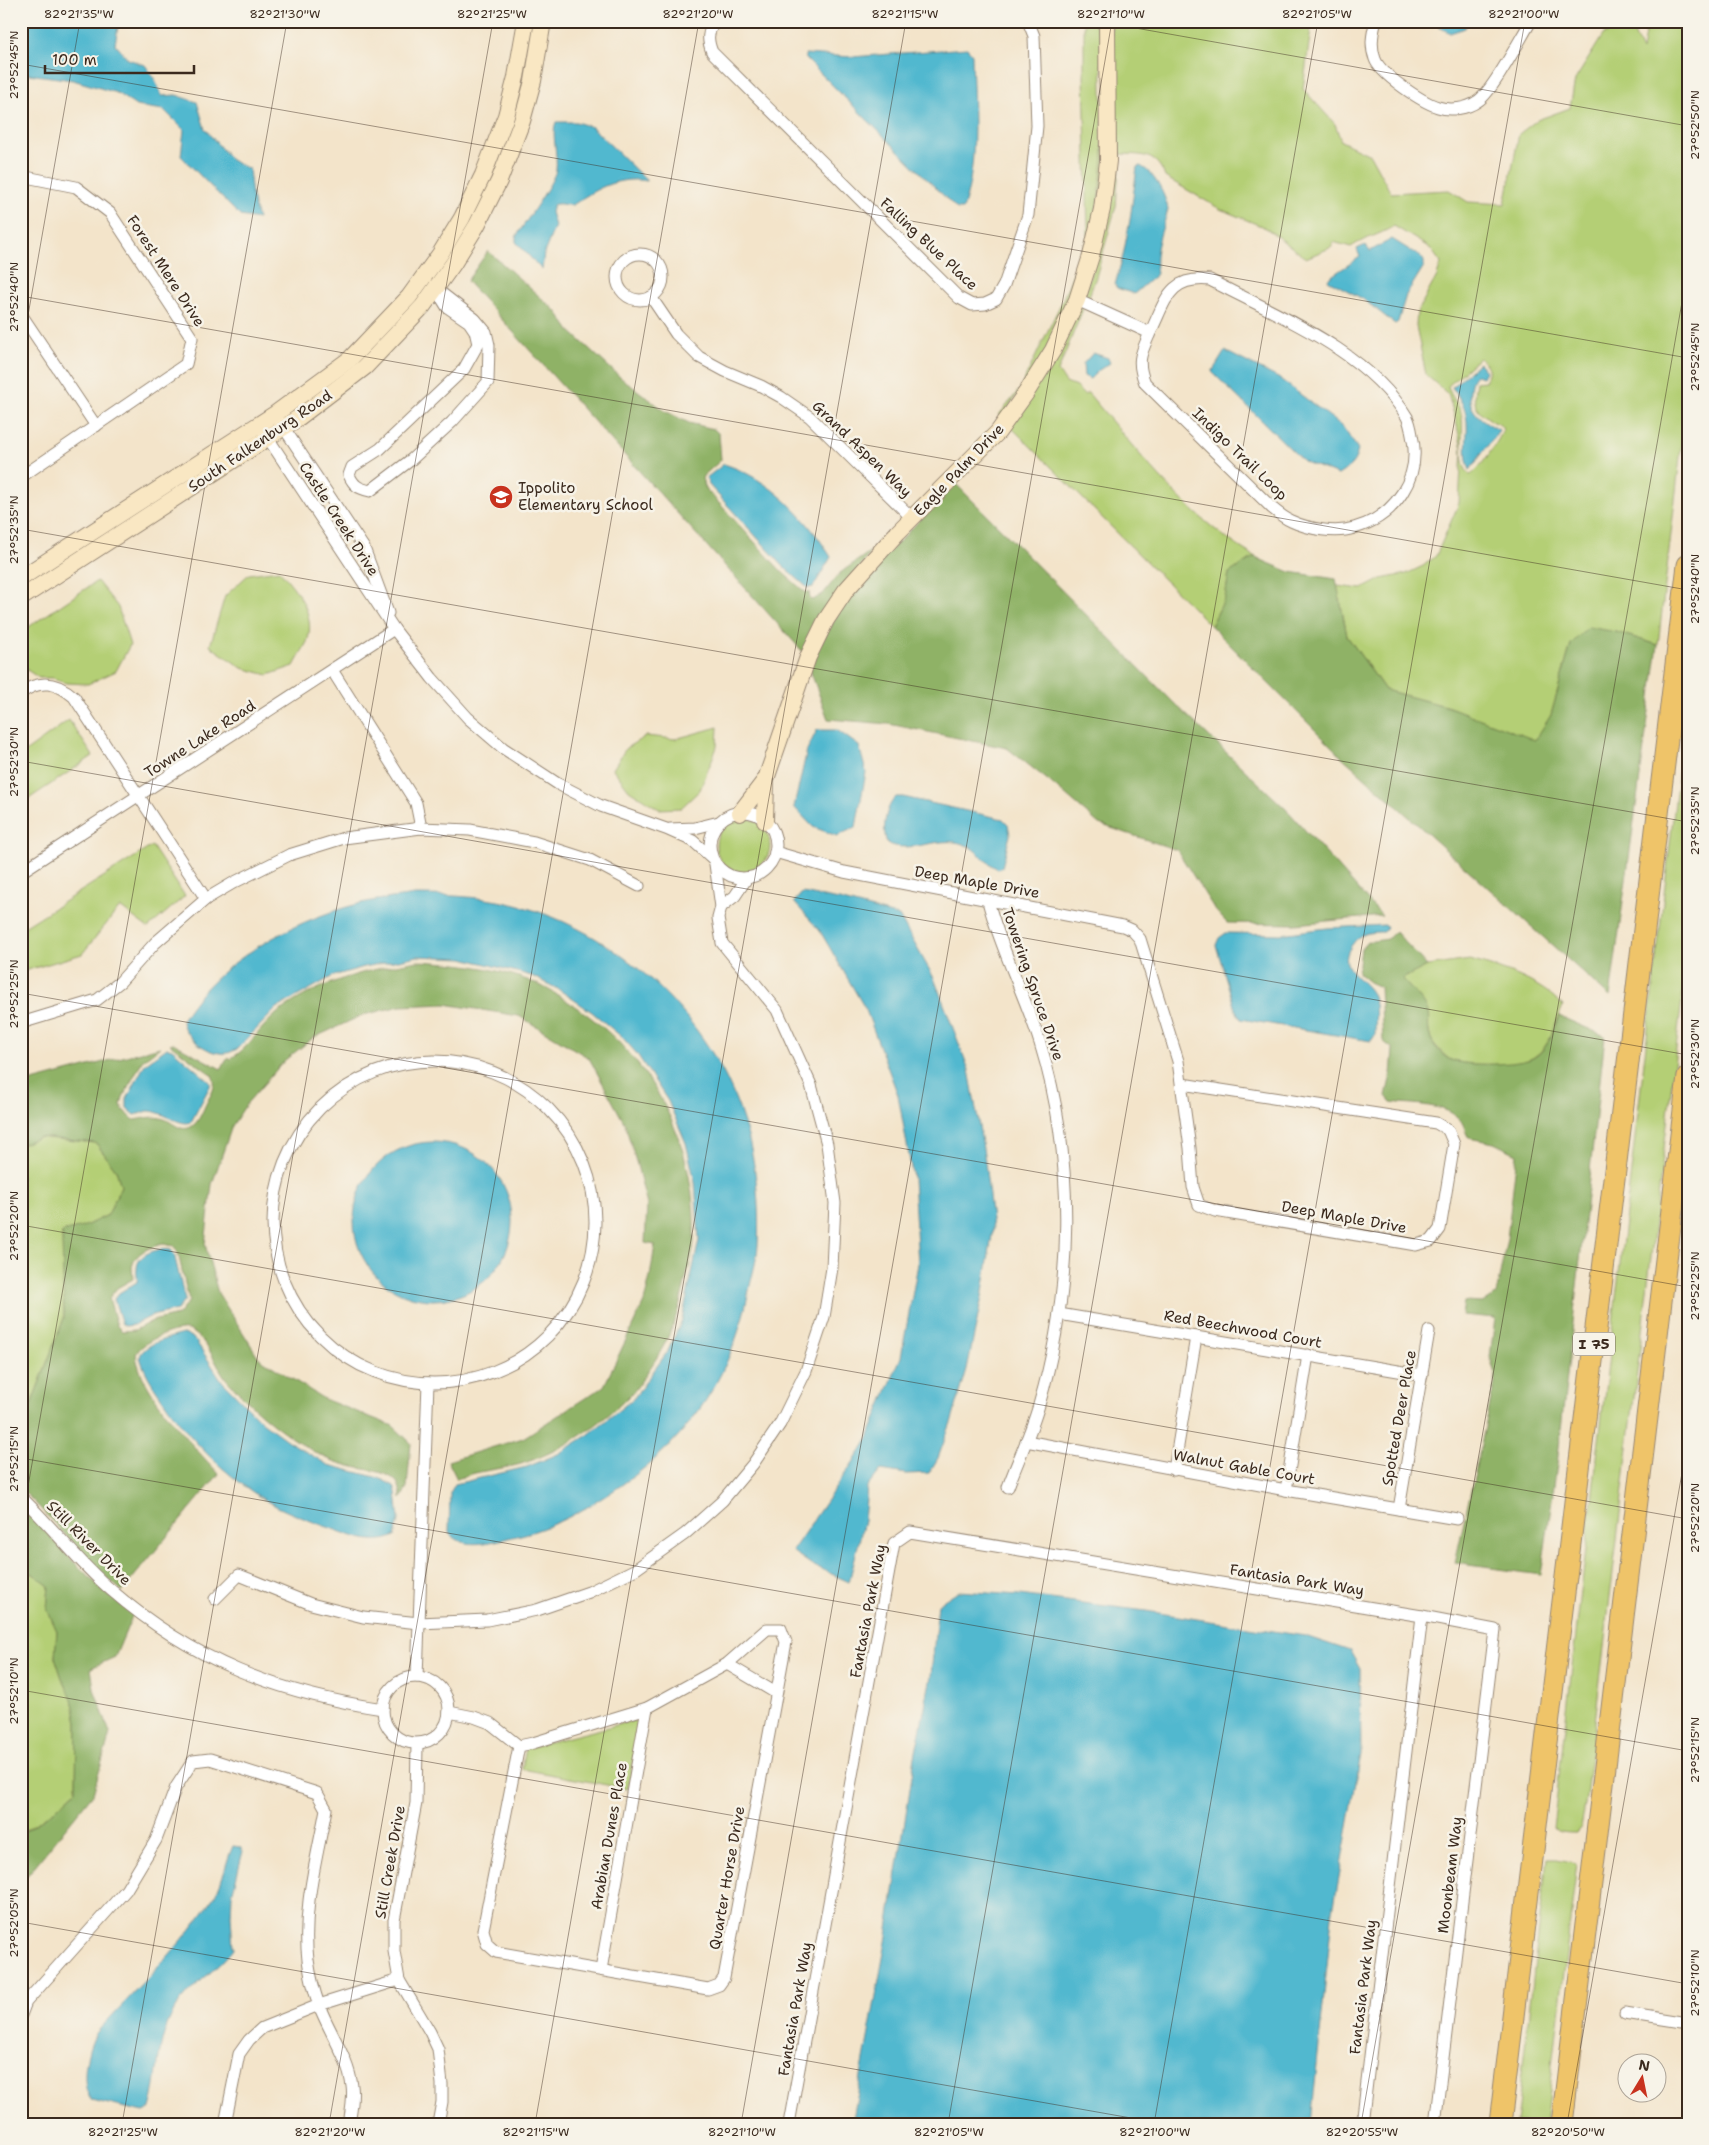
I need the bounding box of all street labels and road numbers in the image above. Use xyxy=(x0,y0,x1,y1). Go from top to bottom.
street label: Falling Blue Place xyxy=(876,193,982,295)
street label: Forest Mere Drive xyxy=(122,211,210,331)
street label: South Falkenburg Road xyxy=(184,385,336,497)
street label: Grand Aspen Way xyxy=(808,396,916,502)
street label: Indigo Trail Loop xyxy=(1188,403,1292,505)
street label: Eagle Palm Drive xyxy=(909,419,1009,521)
street label: Castle Creek Drive xyxy=(295,458,383,580)
street label: Towne Lake Road xyxy=(141,695,260,782)
street label: Deep Maple Drive xyxy=(913,861,1041,903)
street label: Towering Spruce Drive xyxy=(997,905,1069,1063)
street label: Deep Maple Drive xyxy=(1280,1196,1408,1238)
street label: Red Beechwood Court xyxy=(1162,1305,1324,1353)
road number: I 75 xyxy=(1573,1332,1615,1356)
street label: Spotted Deer Place xyxy=(1377,1349,1421,1487)
street label: Walnut Gable Court xyxy=(1171,1445,1317,1489)
street label: Still River Drive xyxy=(42,1496,136,1590)
street label: Fantasia Park Way xyxy=(845,1542,891,1680)
street label: Fantasia Park Way xyxy=(1228,1559,1366,1601)
street label: Arabian Dunes Place xyxy=(586,1761,632,1911)
street label: Still Creek Drive xyxy=(370,1804,410,1920)
street label: Quarter Horse Drive xyxy=(705,1805,749,1951)
street label: Moonbeam Way xyxy=(1433,1815,1467,1935)
street label: Fantasia Park Way xyxy=(1345,1918,1381,2056)
street label: Fantasia Park Way xyxy=(773,1940,817,2078)

